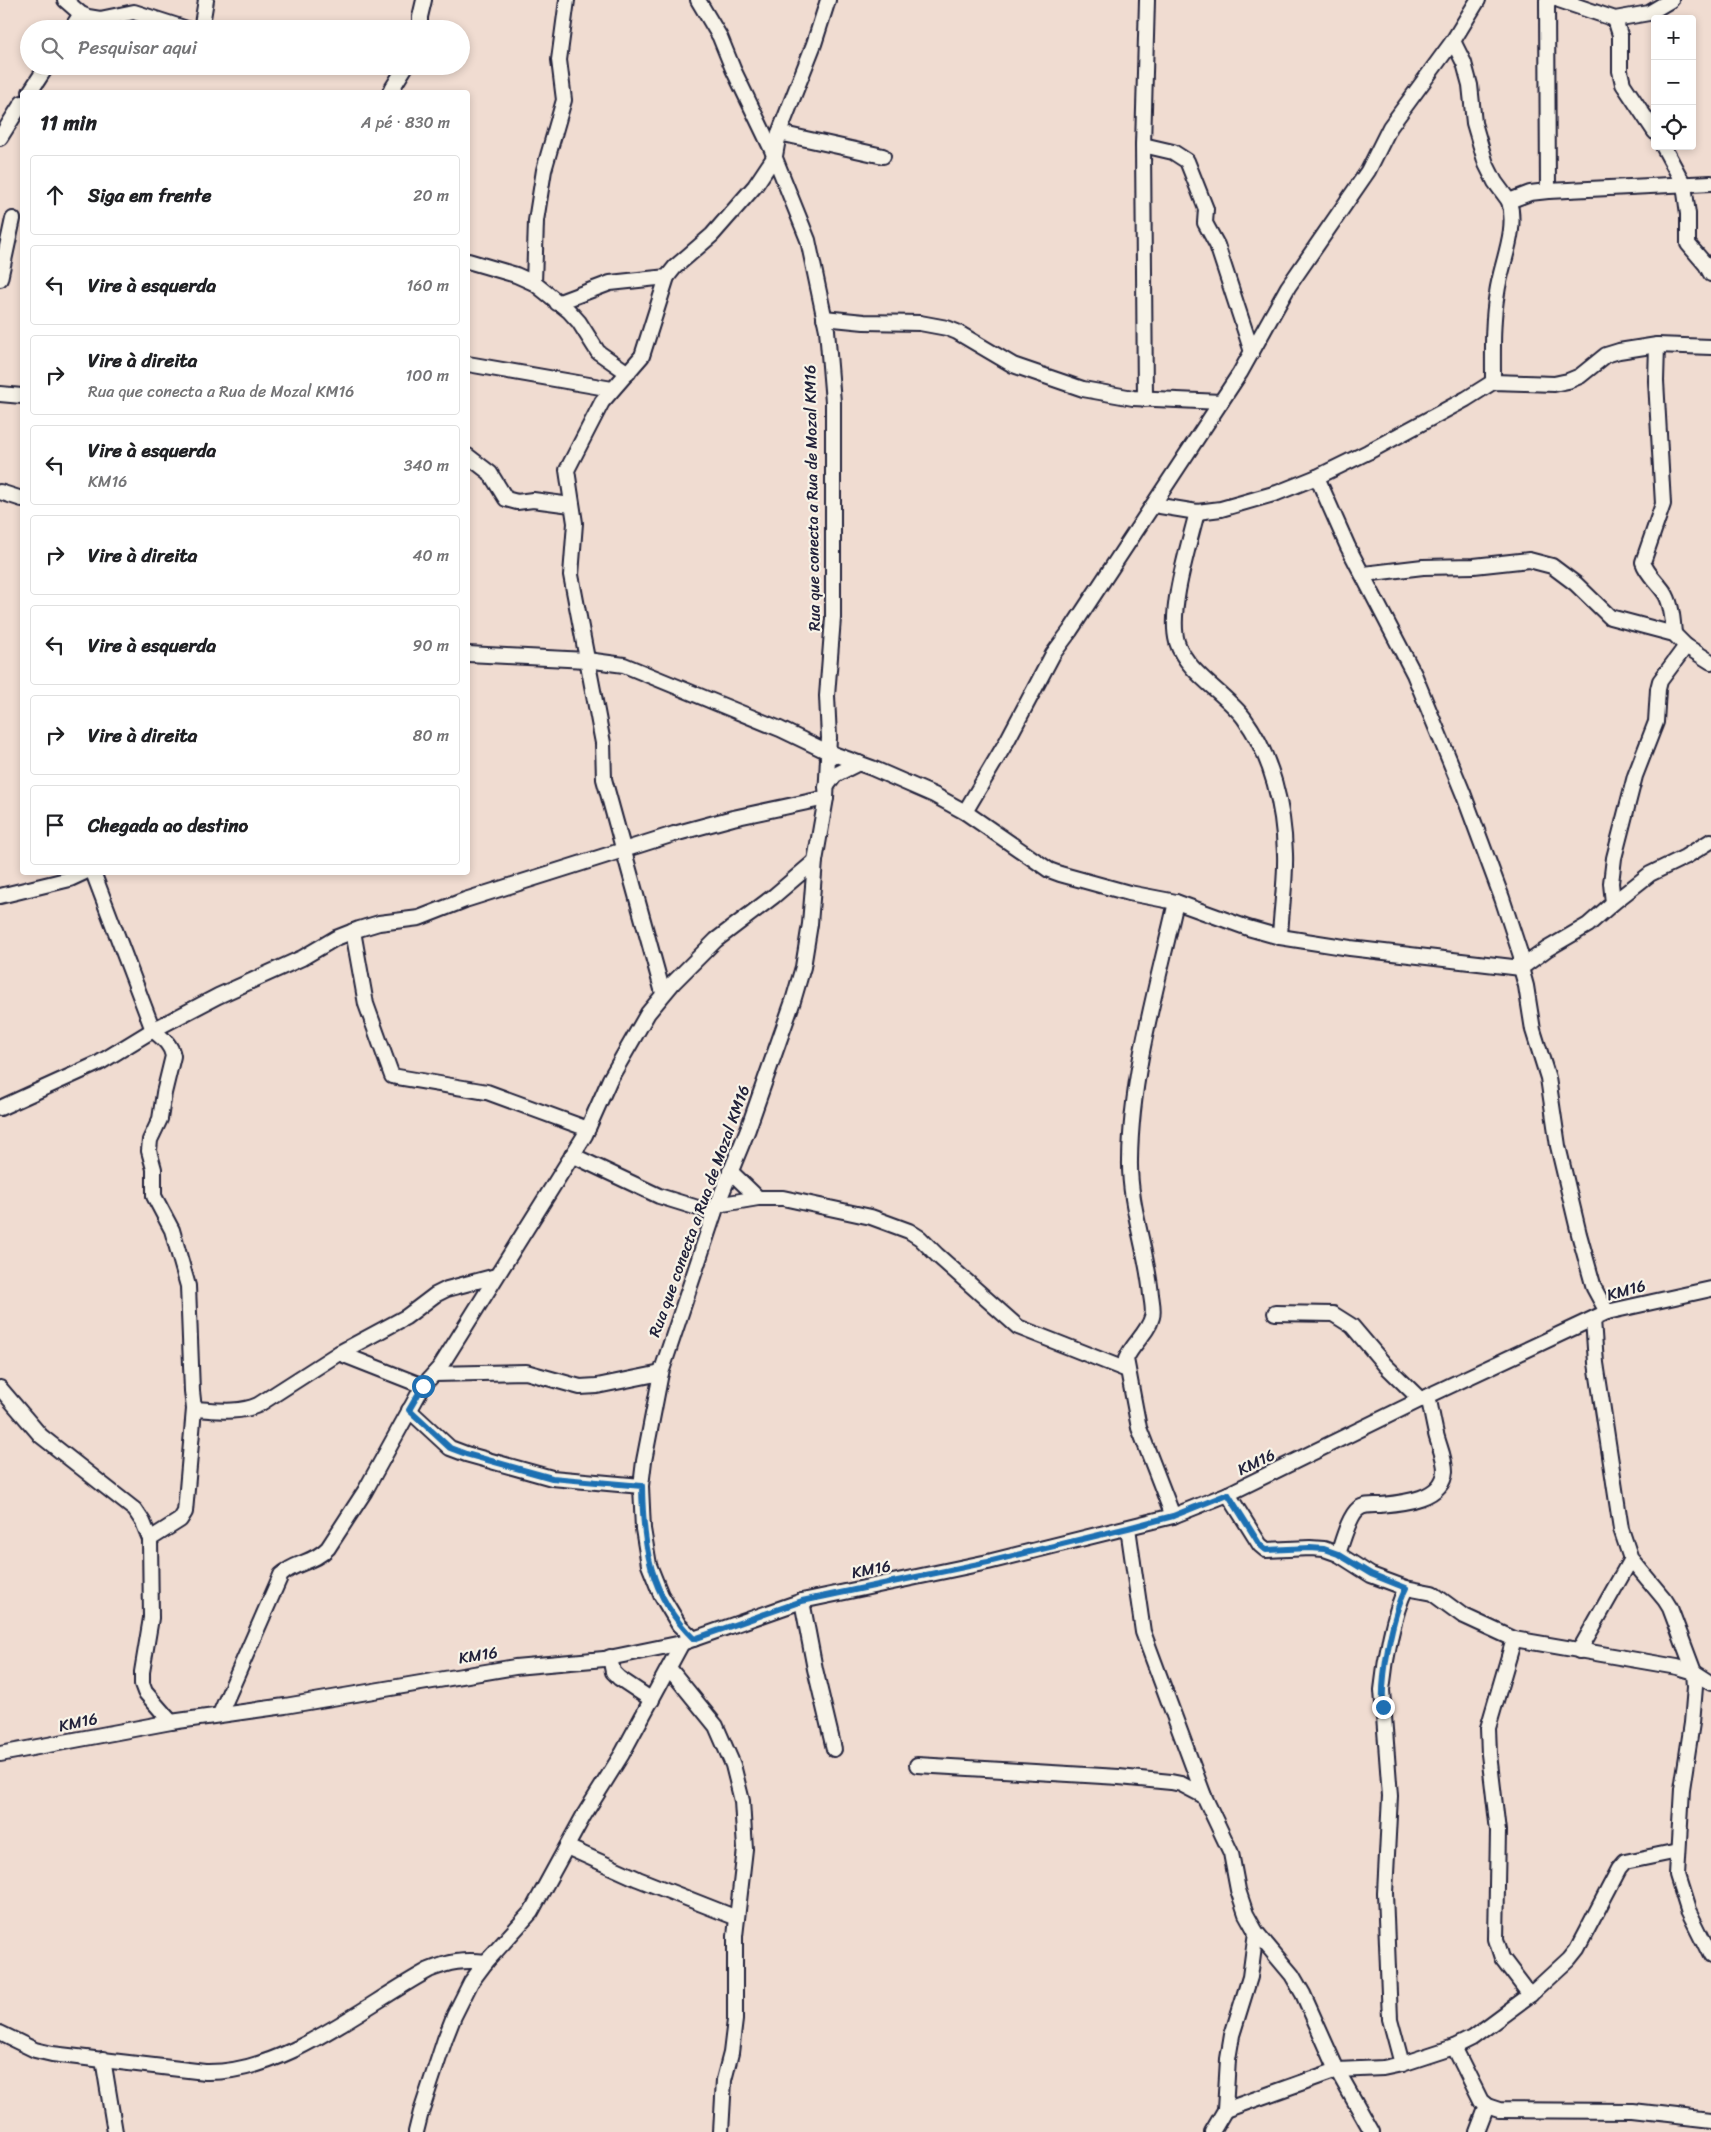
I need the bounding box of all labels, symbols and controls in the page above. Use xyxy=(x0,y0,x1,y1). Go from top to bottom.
map controls xyxy=(1651,15,1696,150)
button: + xyxy=(1651,15,1696,60)
search box xyxy=(20,20,470,75)
text: Pesquisar aqui xyxy=(78,31,197,64)
icon: search xyxy=(38,34,66,62)
button: − xyxy=(1651,60,1696,105)
text: 11 min xyxy=(40,104,97,142)
button: locate xyxy=(1651,105,1696,150)
text: A pé · 830 m xyxy=(361,108,450,137)
text: Siga em frente xyxy=(88,179,211,212)
icon: ahead xyxy=(41,181,69,209)
text: 20 m xyxy=(413,181,449,210)
text: Vire à esquerda xyxy=(88,269,216,302)
icon: left xyxy=(41,271,69,299)
text: 160 m xyxy=(406,271,449,300)
text: Vire à direita xyxy=(88,344,197,377)
icon: right xyxy=(41,361,69,389)
text: 100 m xyxy=(405,361,449,390)
street label: Rua que conecta a Rua de Mozal KM16 xyxy=(795,365,829,631)
text: Rua que conecta a Rua de Mozal KM16 xyxy=(88,377,354,406)
text: Vire à esquerda xyxy=(88,434,216,467)
icon: left xyxy=(41,451,69,479)
text: 340 m xyxy=(404,451,449,480)
text: KM16 xyxy=(88,467,127,496)
text: Vire à direita xyxy=(88,539,197,572)
icon: right xyxy=(41,541,69,569)
text: 40 m xyxy=(412,541,449,570)
text: Vire à esquerda xyxy=(88,629,216,662)
icon: left xyxy=(41,631,69,659)
text: 90 m xyxy=(413,631,449,660)
text: Vire à direita xyxy=(88,719,197,752)
icon: right xyxy=(41,721,69,749)
text: 80 m xyxy=(413,721,449,750)
text: Chegada ao destino xyxy=(88,809,248,842)
icon: arrive xyxy=(41,811,69,839)
street label: Rua que conecta a Rua de Mozal KM16 xyxy=(640,1081,758,1341)
street label: KM16 xyxy=(1603,1271,1649,1309)
route start xyxy=(412,1375,435,1398)
street label: KM16 xyxy=(1232,1440,1280,1484)
street label: KM16 xyxy=(849,1551,893,1587)
street label: KM16 xyxy=(456,1638,500,1672)
route end xyxy=(1372,1696,1395,1719)
street label: KM16 xyxy=(56,1704,100,1740)

